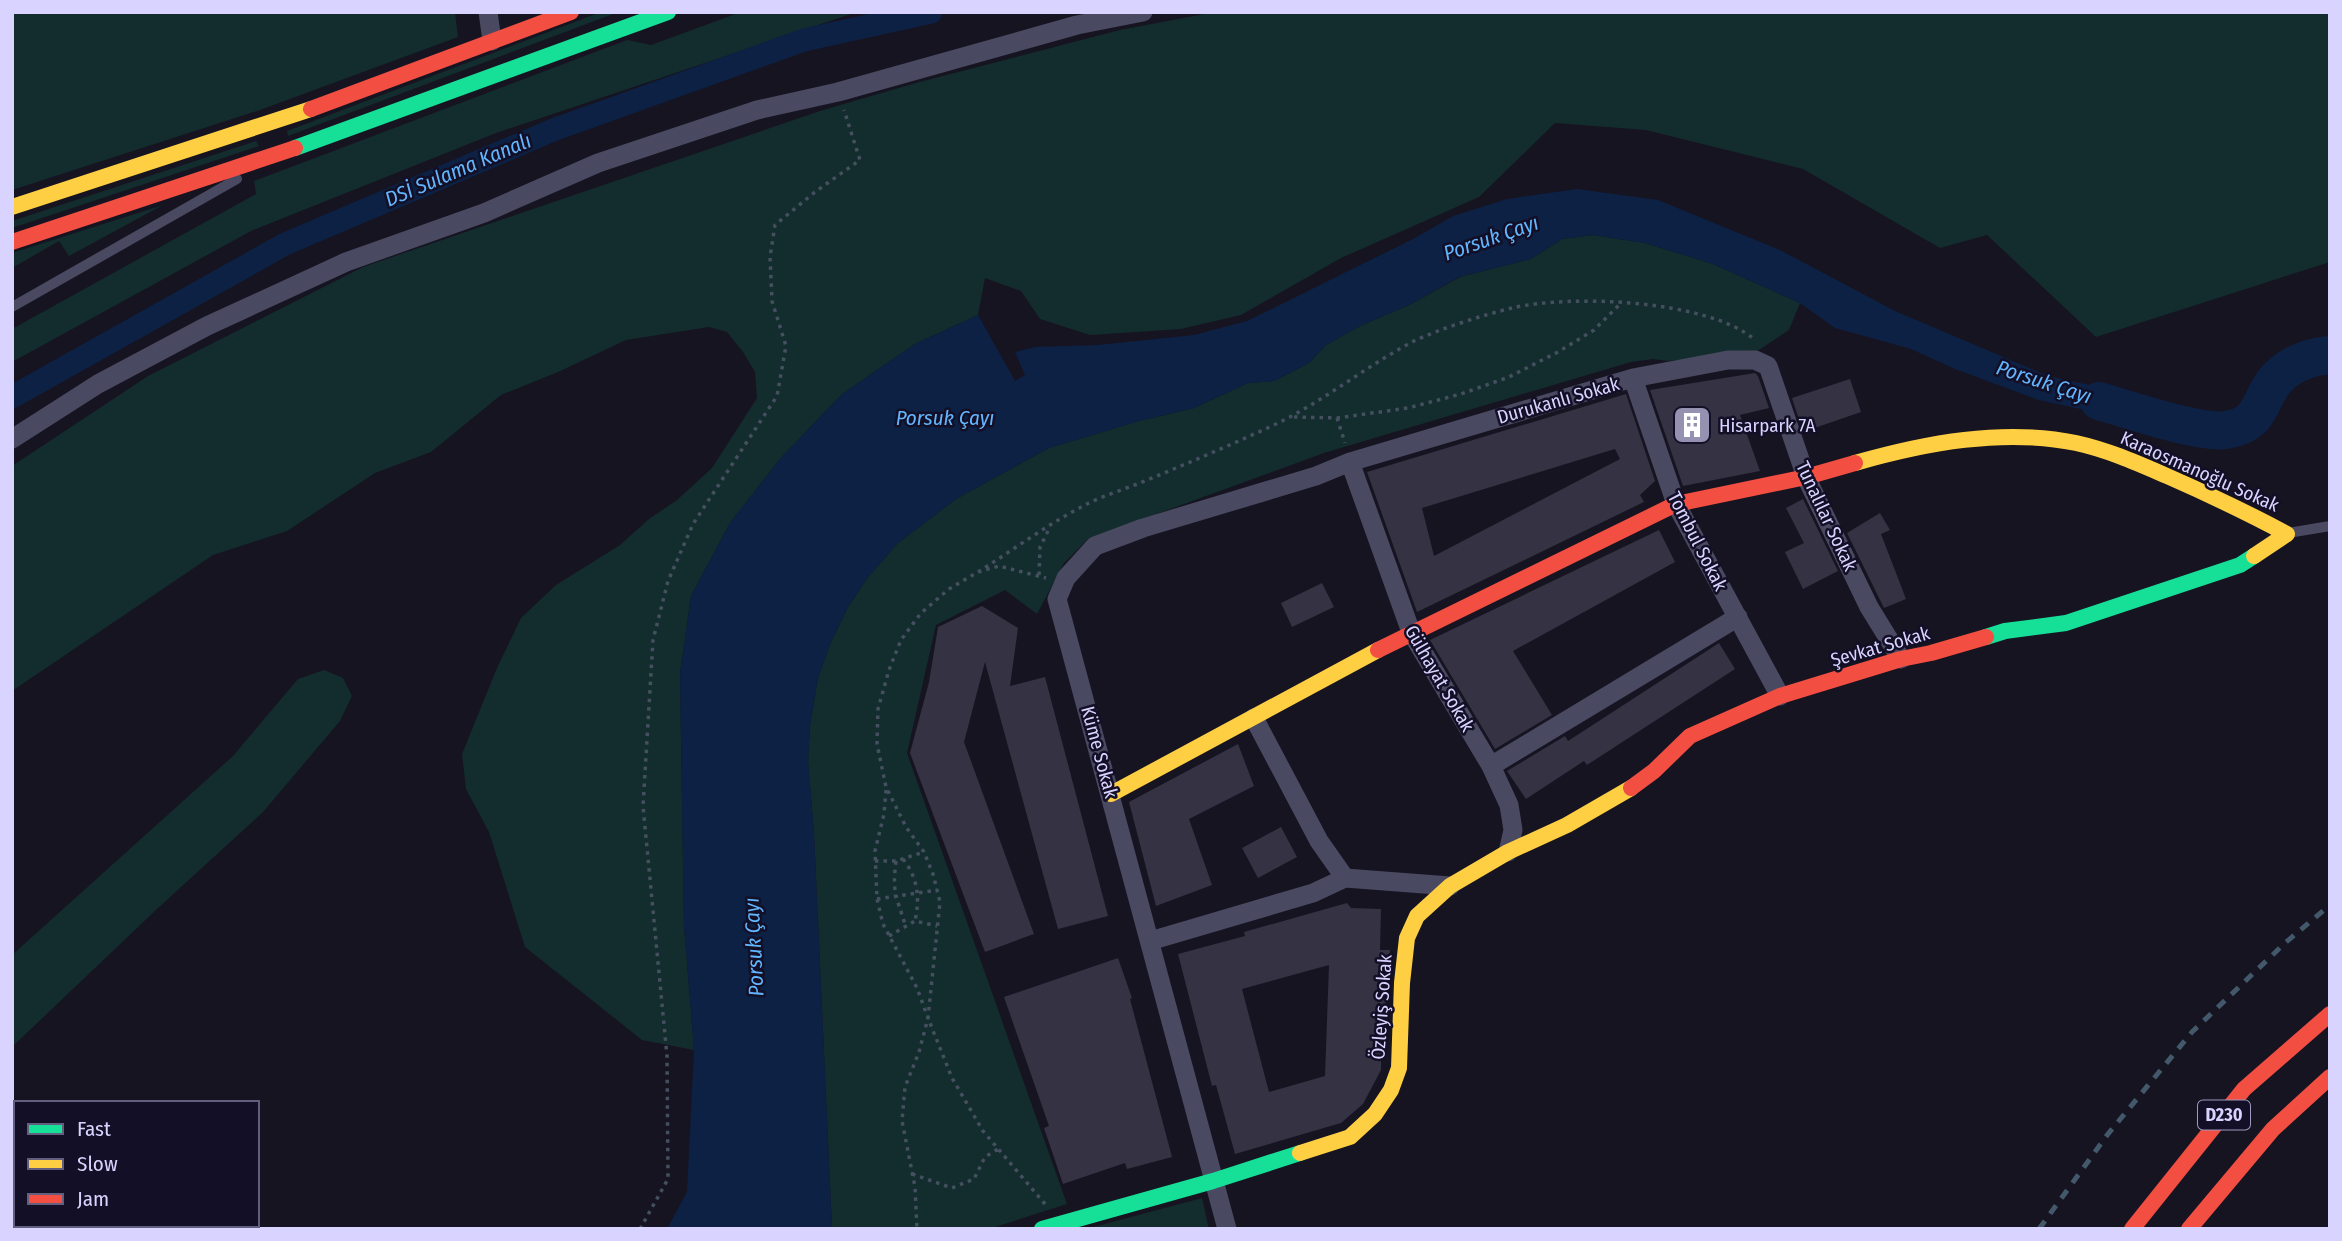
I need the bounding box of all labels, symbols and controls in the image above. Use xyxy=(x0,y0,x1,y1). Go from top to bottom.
water label: DSİ Sulama Kanalı xyxy=(381,127,535,213)
water label: Porsuk Çayı xyxy=(1440,210,1542,266)
water label: Porsuk Çayı xyxy=(1993,354,2095,410)
street label: Durukanlı Sokak xyxy=(1494,372,1622,429)
building icon: Hisarpark 7A xyxy=(1671,404,1713,446)
water label: Porsuk Çayı xyxy=(896,405,994,431)
place label: Hisarpark 7A xyxy=(1719,414,1816,437)
street label: Karaosmanoğlu Sokak xyxy=(2117,426,2283,517)
street label: Tunalılar Sokak xyxy=(1791,458,1862,575)
street label: Tombul Sokak xyxy=(1663,488,1732,595)
street label: Gülhayat Sokak xyxy=(1400,621,1479,736)
street label: Şevkat Sokak xyxy=(1828,621,1932,672)
street label: Küme Sokak xyxy=(1076,704,1123,801)
water label: Porsuk Çayı xyxy=(738,897,770,997)
street label: Özleyiş Sokak xyxy=(1366,953,1397,1060)
road number: D230 xyxy=(2198,1100,2250,1130)
legend xyxy=(14,1101,259,1227)
text: Fast xyxy=(77,1116,111,1142)
text: Slow xyxy=(77,1151,118,1177)
text: Jam xyxy=(77,1186,109,1212)

